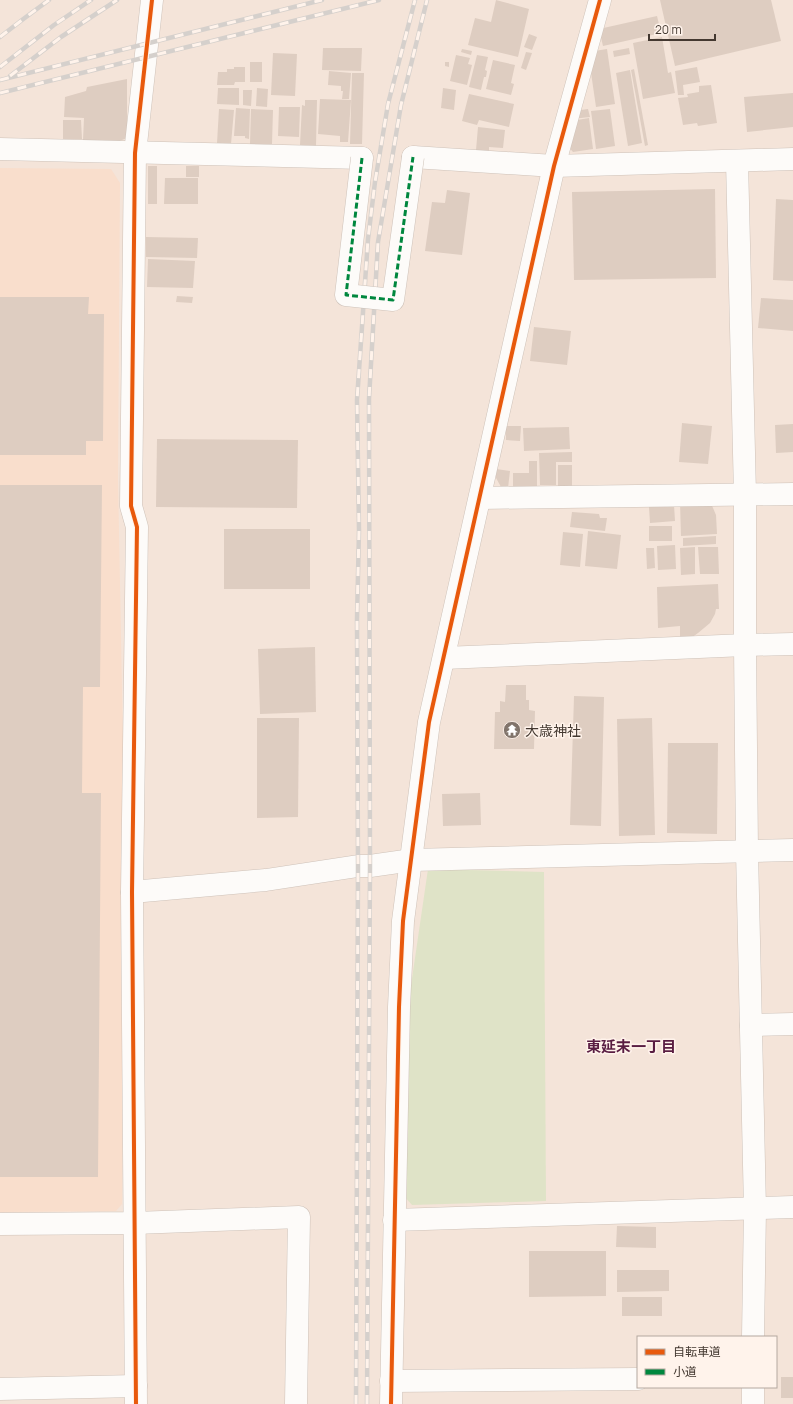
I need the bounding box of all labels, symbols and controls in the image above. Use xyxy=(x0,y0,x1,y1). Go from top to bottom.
scale bar xyxy=(649,16,715,42)
text: 20 m xyxy=(655,21,682,38)
temple icon: 大歳神社 xyxy=(502,720,522,740)
place label: 大歳神社 xyxy=(525,721,581,740)
district label: 東延末一丁目 xyxy=(586,1036,676,1057)
legend xyxy=(637,1336,777,1388)
text: 自転車道 xyxy=(673,1343,721,1360)
text: 小道 xyxy=(673,1363,697,1380)

